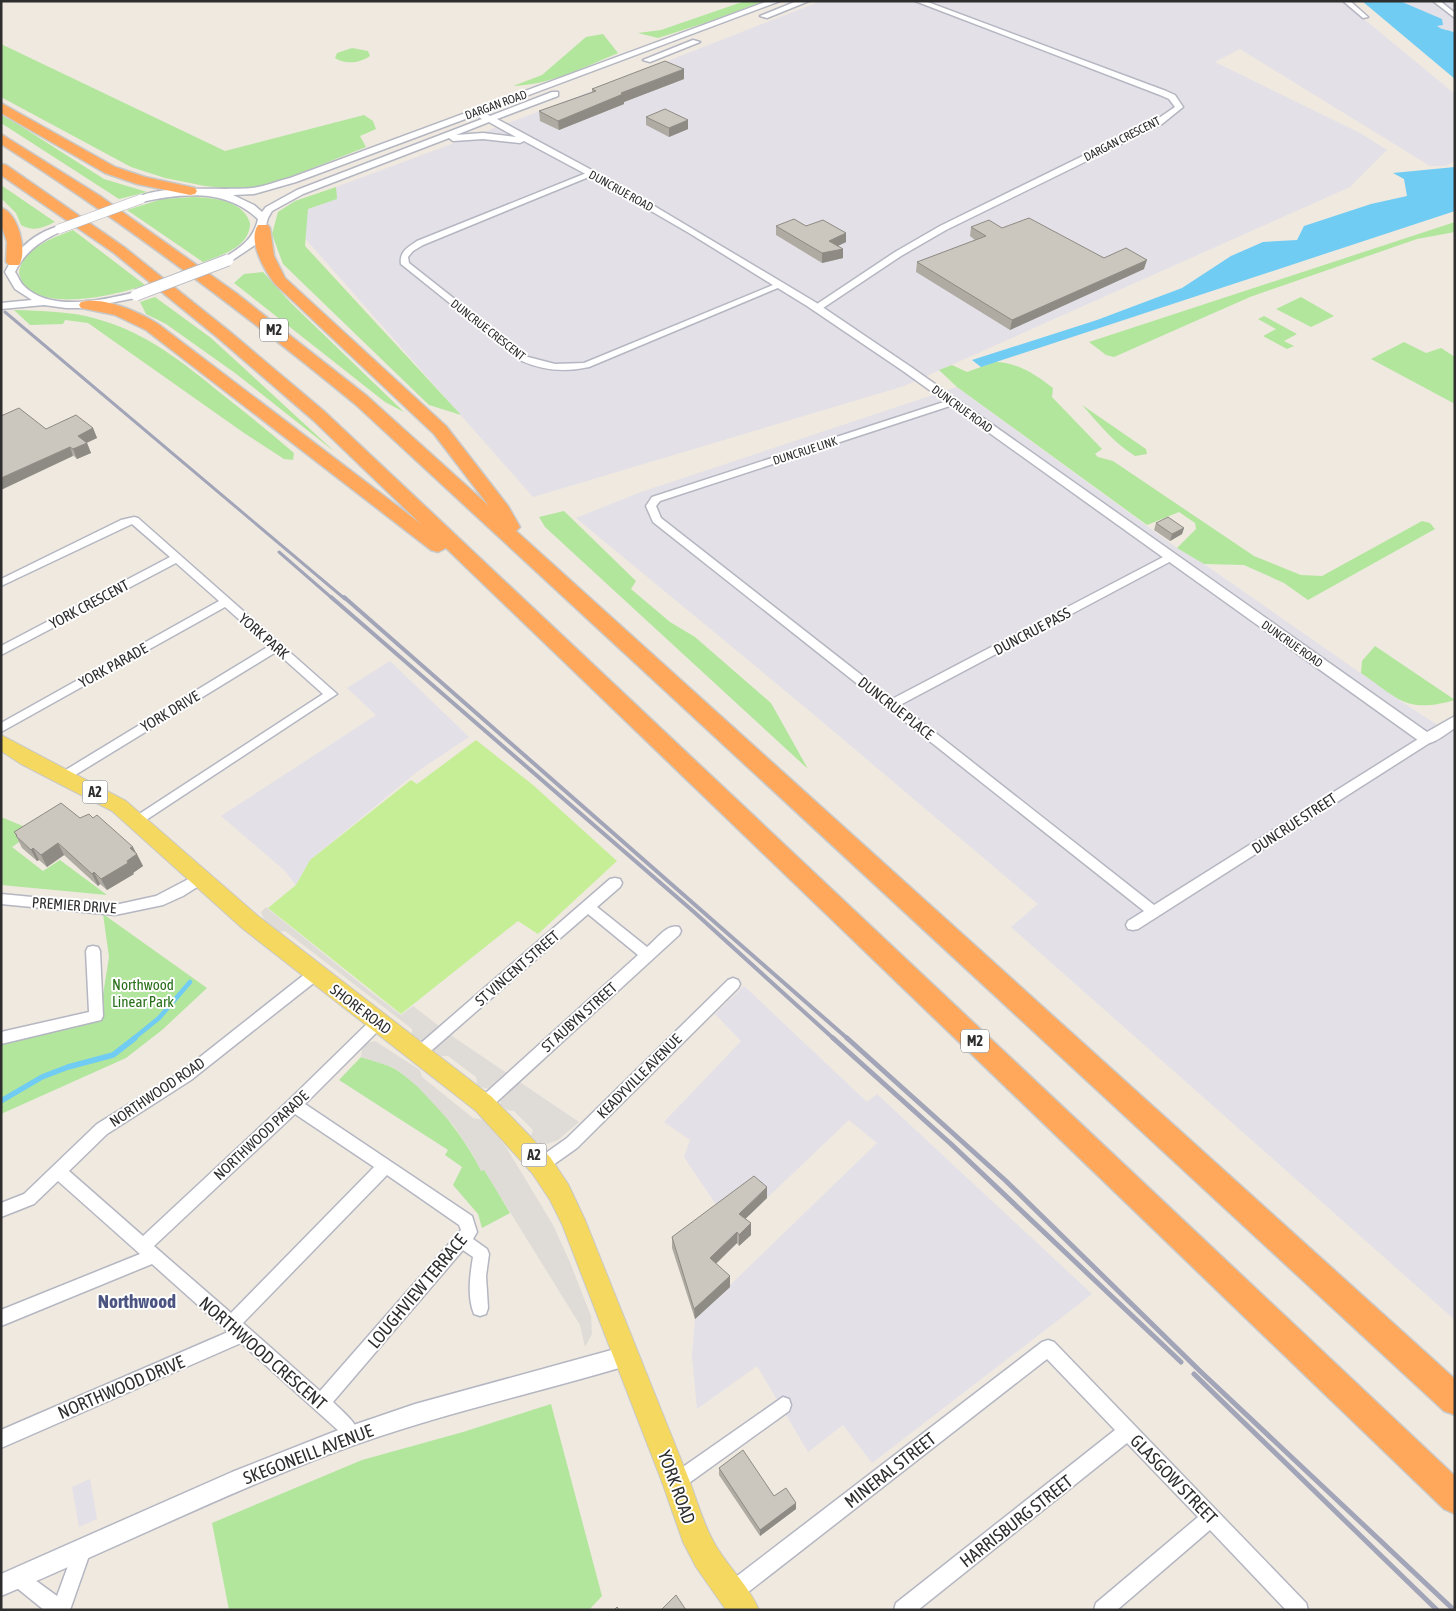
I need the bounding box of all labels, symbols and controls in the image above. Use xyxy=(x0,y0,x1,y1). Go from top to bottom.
street label: DARGAN ROAD xyxy=(463,87,529,123)
street label: DARGAN CRESCENT xyxy=(1081,113,1163,164)
street label: DUNCRUE ROAD xyxy=(586,168,656,215)
street label: DUNCRUE CRESCENT xyxy=(448,297,529,364)
road number: M2 xyxy=(260,318,288,342)
street label: DUNCRUE ROAD xyxy=(929,382,995,436)
street label: DUNCRUE LINK xyxy=(771,434,839,468)
street label: YORK CRESCENT xyxy=(46,576,132,632)
street label: DUNCRUE PASS xyxy=(991,604,1073,658)
street label: YORK PARK xyxy=(235,610,293,663)
street label: DUNCRUE ROAD xyxy=(1259,618,1326,670)
street label: YORK PARADE xyxy=(76,639,151,691)
street label: DUNCRUE PLACE xyxy=(855,673,938,743)
street label: YORK DRIVE xyxy=(138,687,203,735)
road number: A2 xyxy=(82,780,108,804)
street label: DUNCRUE STREET xyxy=(1249,789,1340,857)
street label: PREMIER DRIVE xyxy=(31,894,117,916)
street label: ST VINCENT STREET xyxy=(472,927,563,1009)
park label: Northwood Linear Park xyxy=(112,976,174,1010)
street label: ST AUBYN STREET xyxy=(538,978,621,1055)
street label: SHORE ROAD xyxy=(327,981,395,1037)
street label: KEADYVILLE AVENUE xyxy=(593,1030,685,1122)
road number: M2 xyxy=(961,1030,989,1052)
street label: NORTHWOOD ROAD xyxy=(106,1054,208,1130)
street label: NORTHWOOD PARADE xyxy=(210,1086,312,1183)
road number: A2 xyxy=(522,1144,546,1166)
street label: LOUGHVIEW TERRACE xyxy=(363,1229,471,1352)
district label: Northwood xyxy=(98,1290,176,1312)
street label: NORTHWOOD CRESCENT xyxy=(195,1292,331,1414)
street label: NORTHWOOD DRIVE xyxy=(55,1351,188,1423)
street label: SKEGONEILL AVENUE xyxy=(240,1419,376,1488)
street label: MINERAL STREET xyxy=(840,1428,940,1512)
street label: GLASGOW STREET xyxy=(1126,1430,1222,1528)
street label: YORK ROAD xyxy=(654,1447,700,1527)
street label: HARRISBURG STREET xyxy=(956,1470,1077,1571)

